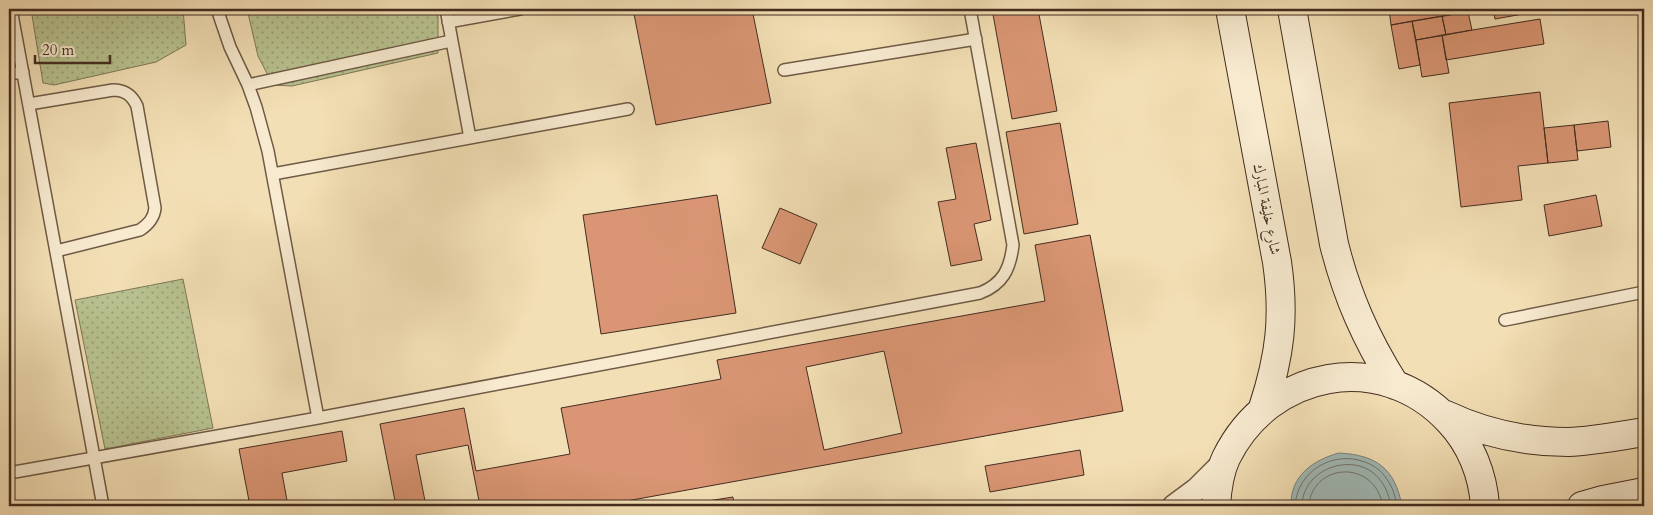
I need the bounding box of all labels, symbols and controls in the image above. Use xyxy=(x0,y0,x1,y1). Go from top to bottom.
scale bar xyxy=(35,32,110,64)
text: 20 m xyxy=(42,40,74,60)
street label: شارع خليفة المبارك xyxy=(1245,162,1286,257)

